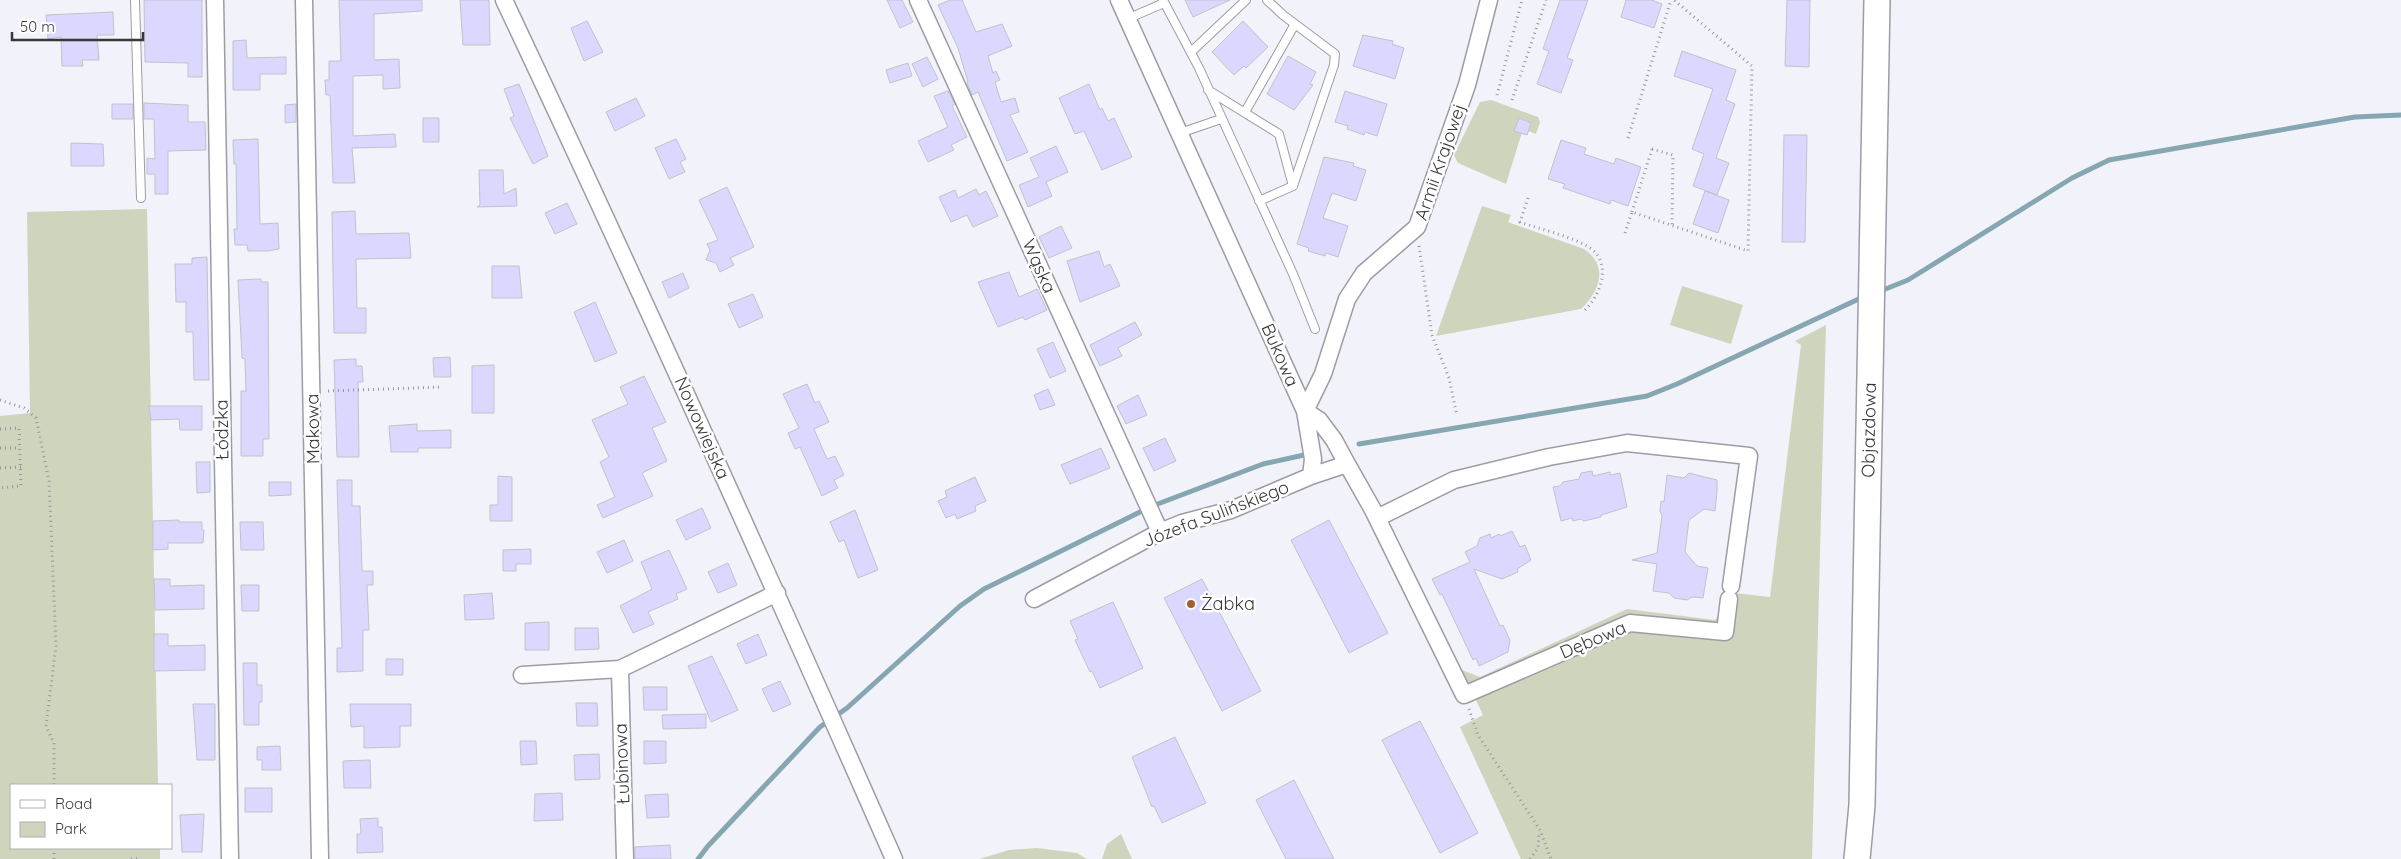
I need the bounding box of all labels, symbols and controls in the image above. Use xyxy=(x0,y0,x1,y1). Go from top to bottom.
scale bar xyxy=(12,10,144,42)
text: 50 m xyxy=(20,17,55,36)
street label: Armii Krajowej xyxy=(1409,101,1470,223)
street label: Wąska xyxy=(1017,235,1062,297)
street label: Bukowa xyxy=(1256,320,1305,390)
street label: Nowowiejska xyxy=(670,373,735,483)
street label: Objazdowa xyxy=(1856,382,1881,478)
street label: Makowa xyxy=(300,394,325,464)
street label: Łódzka xyxy=(209,399,234,461)
street label: Józefa Sulińskiego xyxy=(1140,475,1292,552)
place label: Żabka xyxy=(1201,592,1255,615)
marker: Żabka xyxy=(1185,598,1197,610)
street label: Dębowa xyxy=(1556,615,1629,664)
street label: Łubinowa xyxy=(609,723,634,805)
legend xyxy=(10,784,172,849)
text: Road xyxy=(55,794,92,813)
text: Park xyxy=(55,819,87,838)

